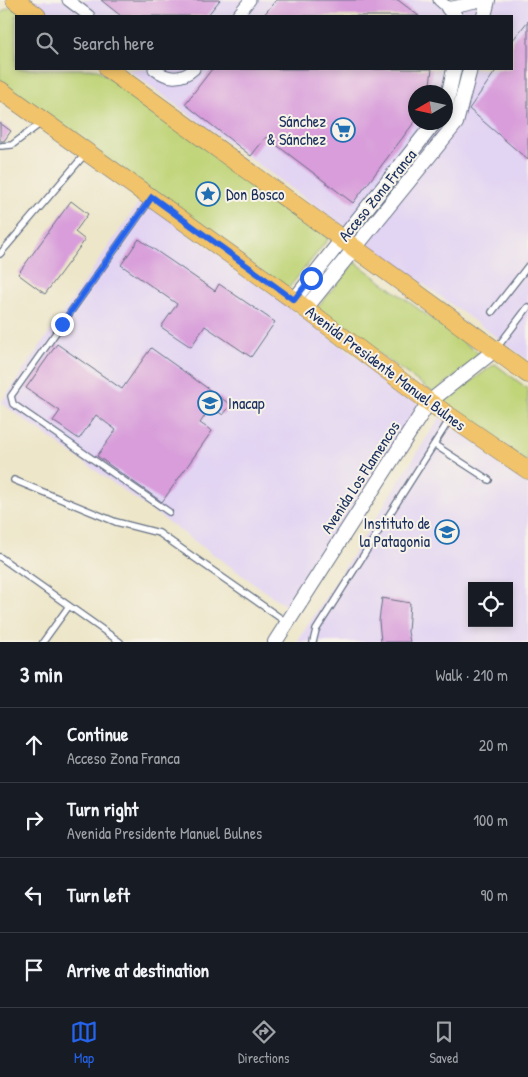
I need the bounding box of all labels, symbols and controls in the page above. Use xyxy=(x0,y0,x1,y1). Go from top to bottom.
search box xyxy=(15,15,513,70)
icon: search xyxy=(33,29,61,57)
text: Search here xyxy=(73,30,154,56)
north arrow xyxy=(408,85,453,130)
place label: Sánchez & Sánchez xyxy=(267,110,326,150)
supermarket icon: Sánchez & Sánchez xyxy=(330,117,356,143)
street label: Acceso Zona Franca xyxy=(333,144,421,246)
place icon: Don Bosco xyxy=(195,181,221,207)
place label: Don Bosco xyxy=(226,183,285,205)
route start xyxy=(300,267,323,290)
street label: Avenida Presidente Manuel Bulnes xyxy=(301,300,471,436)
route end xyxy=(51,313,74,336)
school or university icon: Inacap xyxy=(197,390,223,416)
place label: Inacap xyxy=(228,392,265,414)
street label: Avenida Los Flamencos xyxy=(315,417,405,537)
place label: Instituto de la Patagonia xyxy=(359,512,431,552)
school or university icon: Instituto de la Patagonia xyxy=(434,519,460,545)
map controls xyxy=(468,582,513,627)
button: locate xyxy=(468,582,513,627)
text: 3 min xyxy=(20,660,63,689)
text: Walk · 210 m xyxy=(435,664,508,686)
text: Continue xyxy=(67,721,128,747)
icon: ahead xyxy=(20,731,48,759)
text: 20 m xyxy=(479,734,508,756)
text: Acceso Zona Franca xyxy=(67,747,180,769)
text: Turn right xyxy=(67,796,138,822)
icon: right xyxy=(20,806,48,834)
text: 100 m xyxy=(473,809,508,831)
text: Avenida Presidente Manuel Bulnes xyxy=(67,822,262,844)
icon: left xyxy=(20,881,48,909)
text: Turn left xyxy=(67,882,130,908)
text: 90 m xyxy=(480,884,508,906)
icon: arrive xyxy=(20,956,48,984)
text: Arrive at destination xyxy=(67,957,209,983)
tab: Map xyxy=(70,1018,98,1067)
tab: Directions xyxy=(238,1018,289,1067)
tab: Saved xyxy=(429,1018,458,1067)

